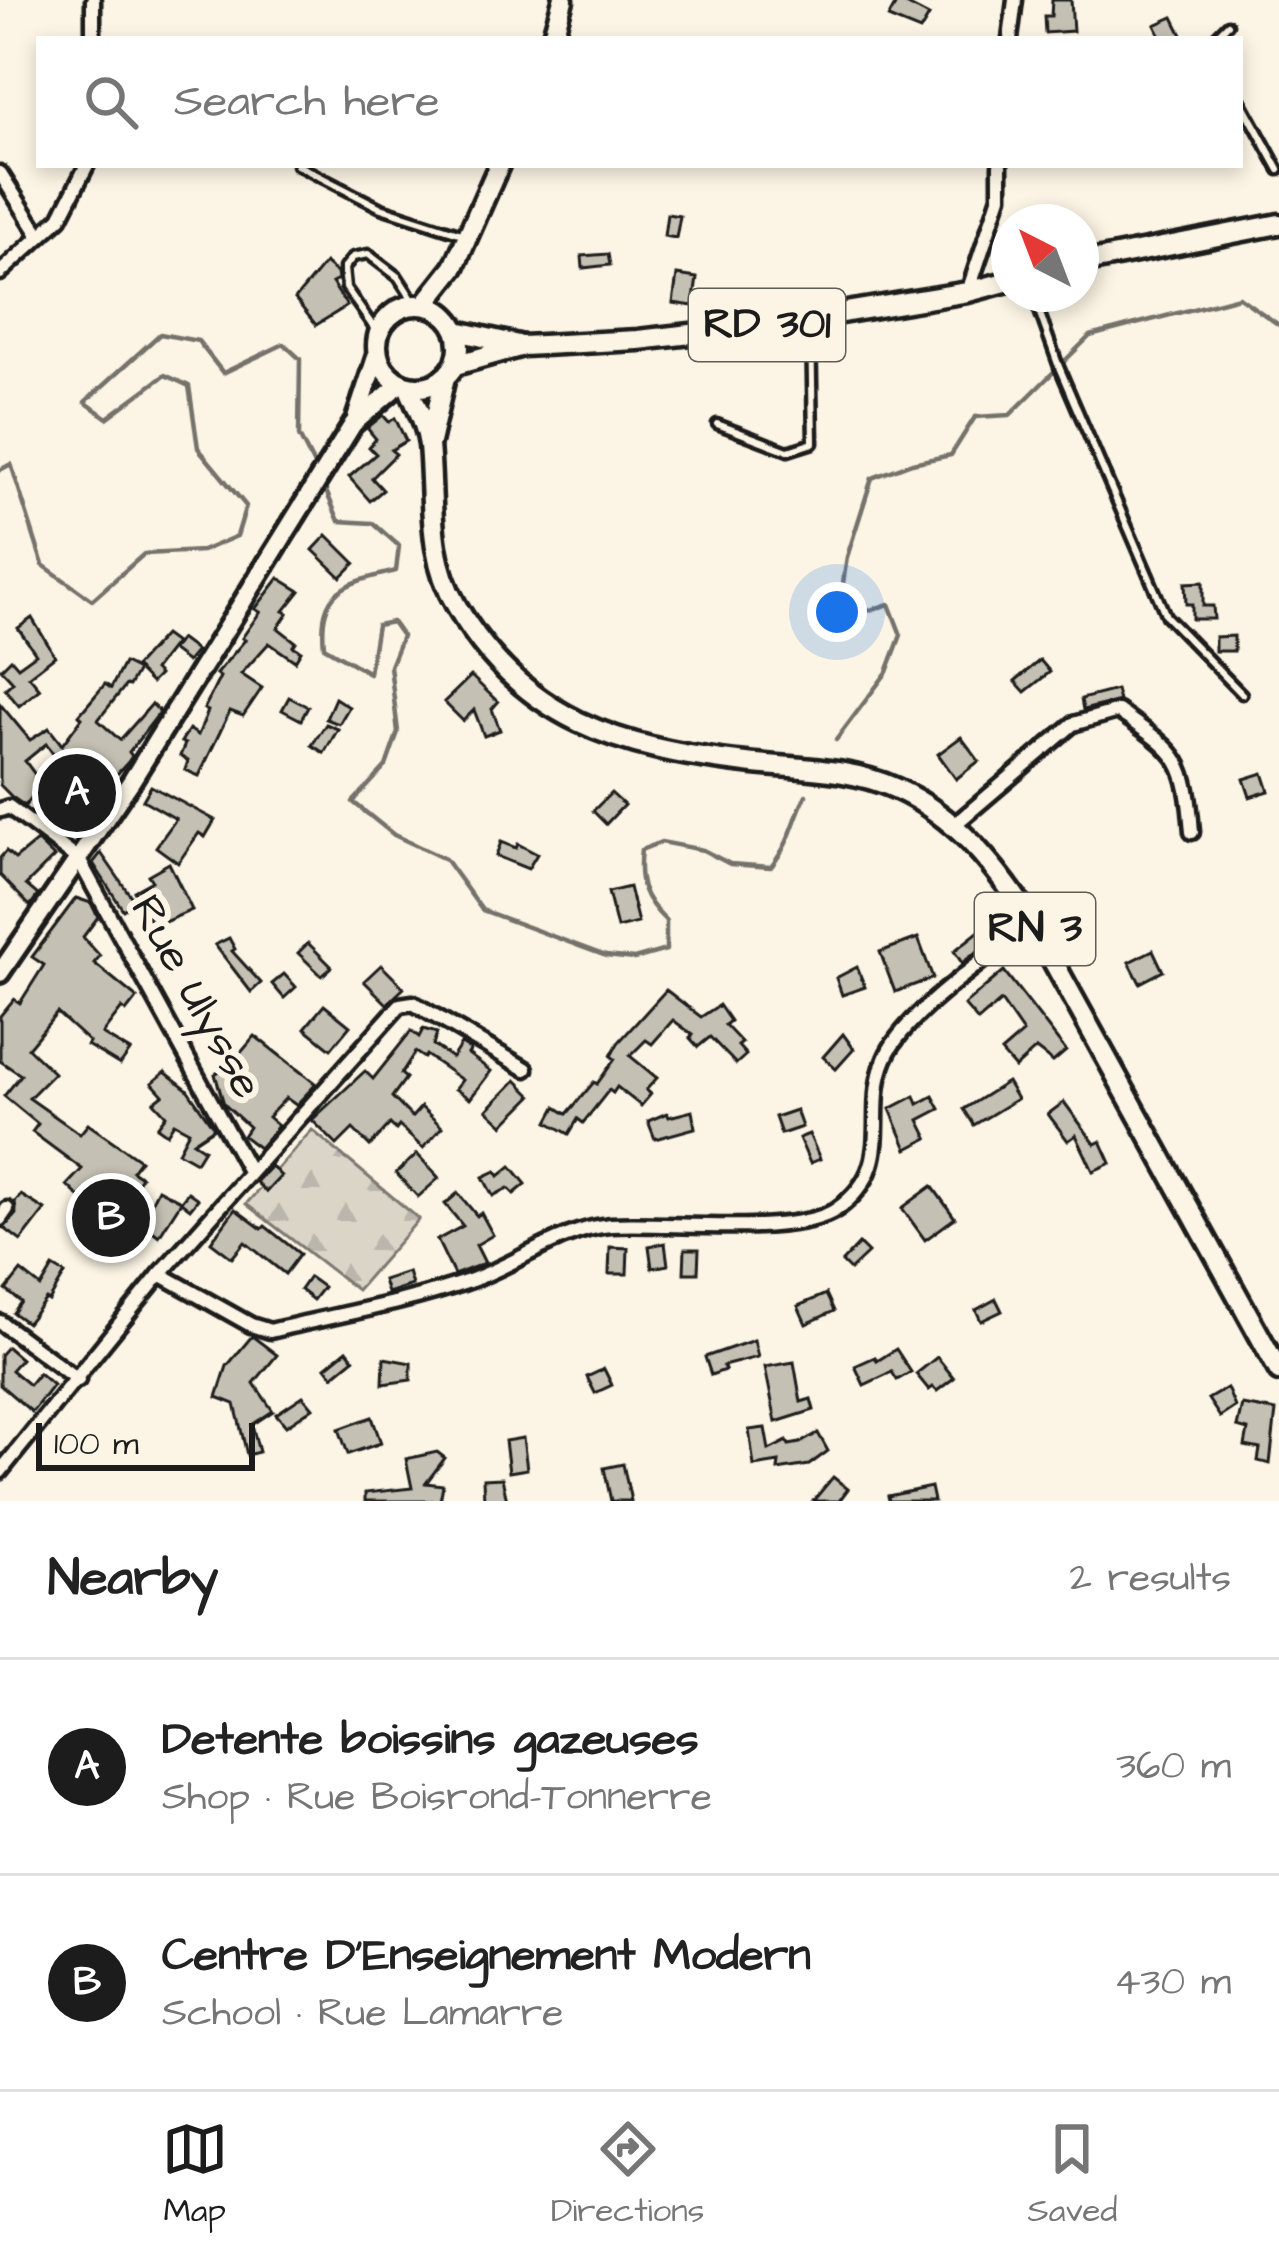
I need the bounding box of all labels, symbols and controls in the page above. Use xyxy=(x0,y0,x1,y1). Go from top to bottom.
search box xyxy=(36,36,1243,168)
icon: search xyxy=(78,69,144,135)
text: Search here xyxy=(174,71,440,133)
north arrow xyxy=(991,204,1099,312)
road number: RD 301 xyxy=(689,289,845,361)
your location xyxy=(807,582,867,642)
pin: A xyxy=(38,748,116,838)
street label: Rue Ulysse xyxy=(114,884,277,1110)
road number: RN 3 xyxy=(975,893,1095,965)
pin: B xyxy=(72,1173,150,1263)
scale bar xyxy=(36,1417,255,1470)
text: 100 m xyxy=(54,1421,139,1467)
text: Nearby xyxy=(48,1544,218,1615)
text: 2 results xyxy=(1070,1552,1231,1606)
text: Detente boissins gazeuses xyxy=(162,1709,699,1771)
text: A xyxy=(75,1740,99,1794)
text: 360 m xyxy=(1116,1740,1231,1794)
text: Shop · Rue Boisrond-Tonnerre xyxy=(162,1771,712,1825)
text: Centre D'Enseignement Modern xyxy=(162,1925,811,1987)
text: B xyxy=(73,1956,101,2010)
text: 430 m xyxy=(1114,1956,1231,2010)
text: School · Rue Lamarre xyxy=(162,1987,563,2041)
tab: Map xyxy=(162,2116,228,2234)
tab: Directions xyxy=(551,2116,704,2234)
tab: Saved xyxy=(1027,2116,1117,2234)

